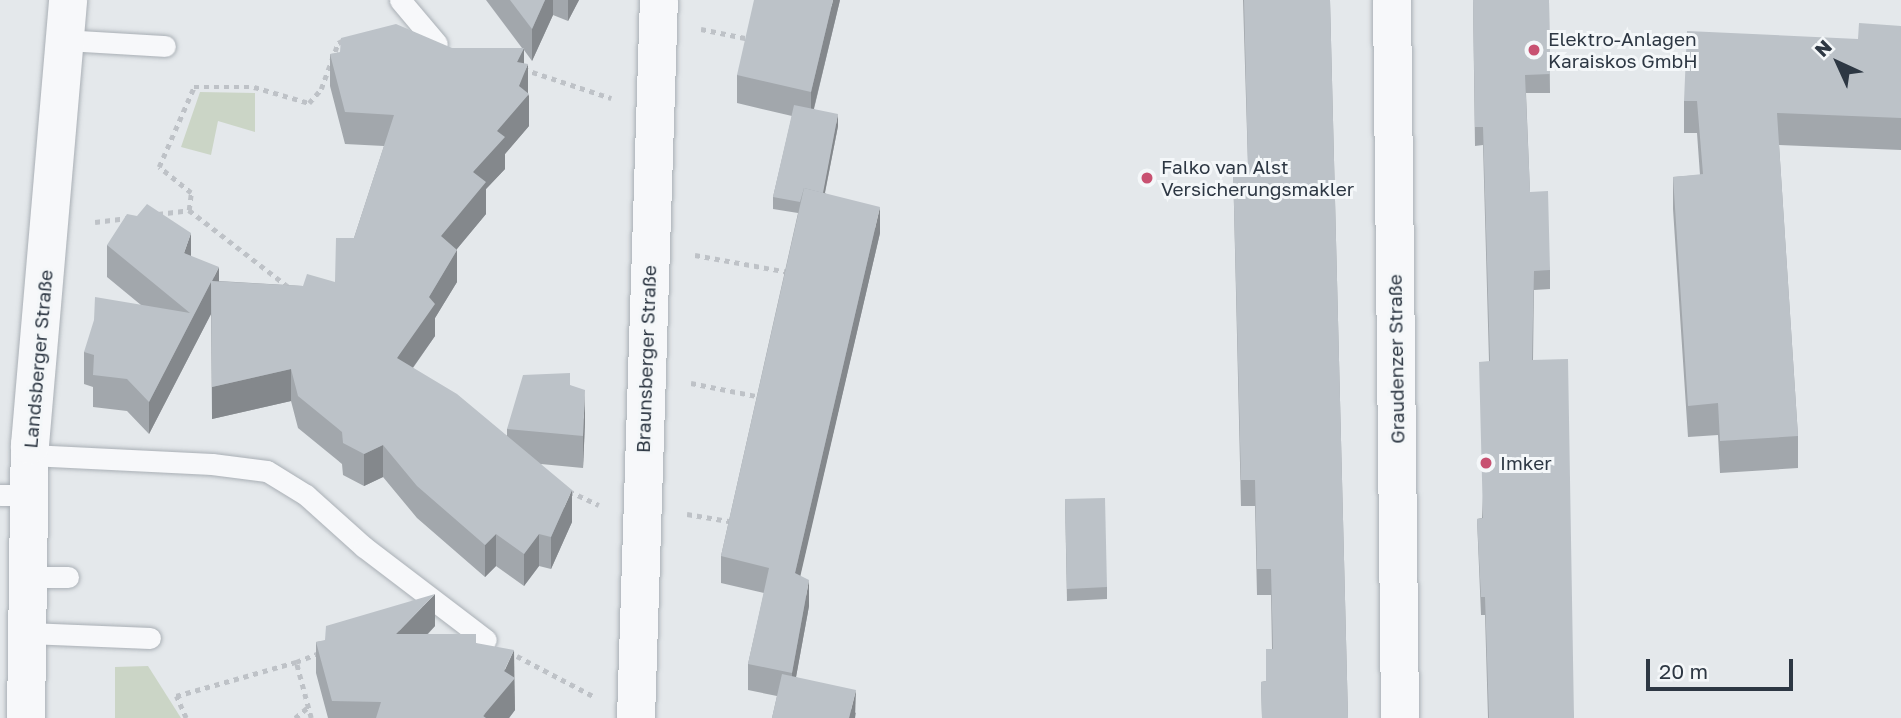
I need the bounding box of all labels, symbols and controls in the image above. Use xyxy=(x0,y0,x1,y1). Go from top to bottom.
place label: Elektro-Anlagen Karaiskos GmbH xyxy=(1548,28,1698,72)
north arrow xyxy=(1803,28,1873,98)
text: N xyxy=(1810,35,1836,61)
marker: Elektro-Anlagen Karaiskos GmbH xyxy=(1526,42,1542,58)
place label: Falko van Alst Versicherungsmakler xyxy=(1161,156,1354,200)
marker: Falko van Alst Versicherungsmakler xyxy=(1139,170,1155,186)
street label: Braunsberger Straße xyxy=(631,265,661,453)
street label: Landsberger Straße xyxy=(19,269,57,449)
street label: Graudenzer Straße xyxy=(1383,274,1409,444)
place label: Imker xyxy=(1500,452,1552,474)
marker: Imker xyxy=(1478,455,1494,471)
scale bar xyxy=(1649,644,1796,688)
text: 20 m xyxy=(1659,658,1708,684)

